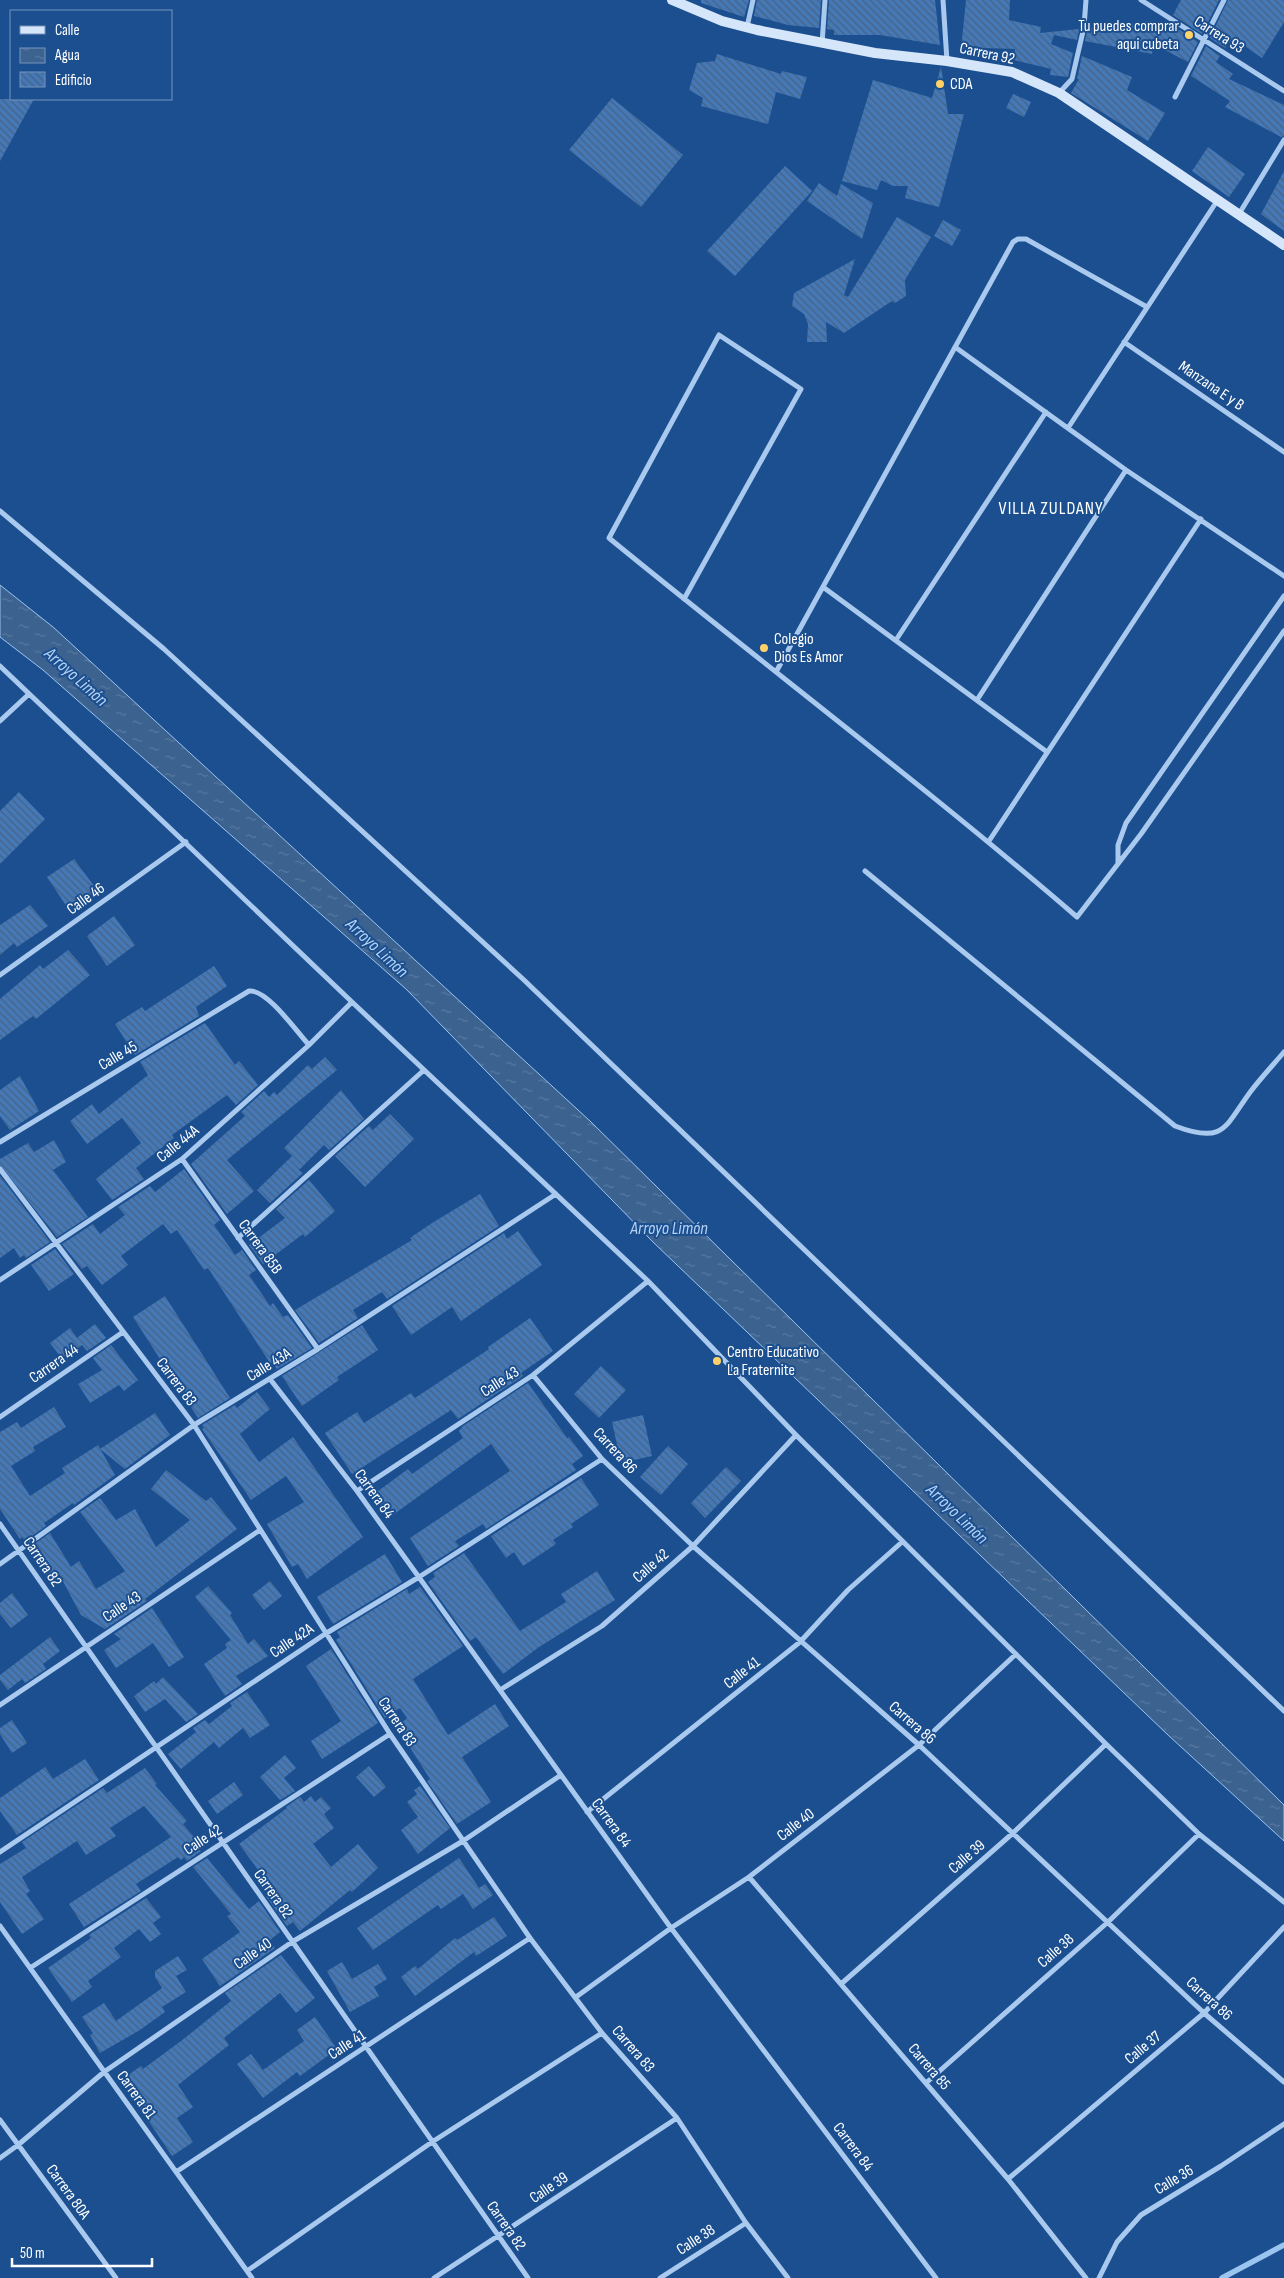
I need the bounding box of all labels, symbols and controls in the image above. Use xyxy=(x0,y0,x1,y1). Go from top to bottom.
legend xyxy=(10,10,172,100)
street label: Carrera 93 xyxy=(1190,12,1248,58)
place label: Tu puedes comprar aqui cubeta xyxy=(1078,17,1179,54)
text: Calle xyxy=(55,21,79,40)
marker: Tu puedes comprar aqui cubeta xyxy=(1183,29,1195,41)
street label: Carrera 92 xyxy=(958,39,1016,69)
text: Agua xyxy=(54,46,80,65)
text: Edificio xyxy=(55,71,92,90)
place label: CDA xyxy=(950,75,972,94)
marker: CDA xyxy=(934,78,946,90)
street label: Manzana E y B xyxy=(1175,357,1247,415)
district label: VILLA ZULDANY xyxy=(999,498,1103,519)
place label: Colegio Dios Es Amor xyxy=(774,630,844,667)
marker: Colegio Dios Es Amor xyxy=(758,642,770,654)
water label: Arroyo Limón xyxy=(39,643,112,711)
street label: Calle 46 xyxy=(63,879,109,919)
water label: Arroyo Limón xyxy=(341,913,413,982)
street label: Calle 45 xyxy=(95,1037,141,1075)
street label: Calle 44A xyxy=(153,1121,203,1167)
street label: Carrera 85B xyxy=(234,1216,286,1278)
water label: Arroyo Limón xyxy=(629,1218,708,1239)
street label: Carrera 44 xyxy=(26,1340,82,1388)
place label: Centro Educativo La Fraternite xyxy=(727,1343,819,1380)
street label: Calle 43A xyxy=(243,1344,295,1386)
street label: Carrera 83 xyxy=(152,1354,200,1410)
marker: Centro Educativo La Fraternite xyxy=(711,1355,723,1367)
street label: Calle 43 xyxy=(477,1363,523,1401)
street label: Carrera 86 xyxy=(589,1424,641,1478)
street label: Carrera 84 xyxy=(350,1466,398,1523)
water label: Arroyo Limón xyxy=(921,1479,993,1549)
street label: Carrera 82 xyxy=(19,1534,65,1590)
street label: Calle 42 xyxy=(629,1545,673,1587)
street label: Calle 43 xyxy=(99,1587,145,1627)
street label: Calle 42A xyxy=(266,1619,318,1663)
street label: Calle 41 xyxy=(720,1653,764,1693)
street label: Carrera 83 xyxy=(374,1694,420,1750)
street label: Carrera 86 xyxy=(885,1697,939,1749)
street label: Carrera 84 xyxy=(587,1795,635,1852)
street label: Calle 40 xyxy=(773,1804,819,1846)
street label: Calle 42 xyxy=(180,1821,226,1859)
street label: Calle 39 xyxy=(945,1836,989,1878)
street label: Carrera 82 xyxy=(249,1866,297,1922)
street label: Calle 38 xyxy=(1034,1930,1078,1972)
street label: Calle 40 xyxy=(230,1934,276,1974)
street label: Carrera 86 xyxy=(1182,1973,1236,2025)
street label: Carrera 83 xyxy=(608,2022,658,2076)
street label: Calle 41 xyxy=(325,2026,370,2064)
street label: Calle 37 xyxy=(1121,2027,1166,2069)
street label: Carrera 85 xyxy=(904,2040,954,2094)
street label: Carrera 81 xyxy=(112,2067,160,2123)
street label: Carrera 84 xyxy=(829,2119,878,2175)
street label: Carrera 80A xyxy=(42,2161,94,2223)
street label: Calle 36 xyxy=(1151,2161,1197,2199)
street label: Calle 39 xyxy=(526,2168,572,2208)
street label: Carrera 82 xyxy=(482,2198,530,2254)
street label: Calle 38 xyxy=(673,2221,719,2259)
scale bar xyxy=(12,2236,152,2268)
text: 50 m xyxy=(20,2244,45,2263)

